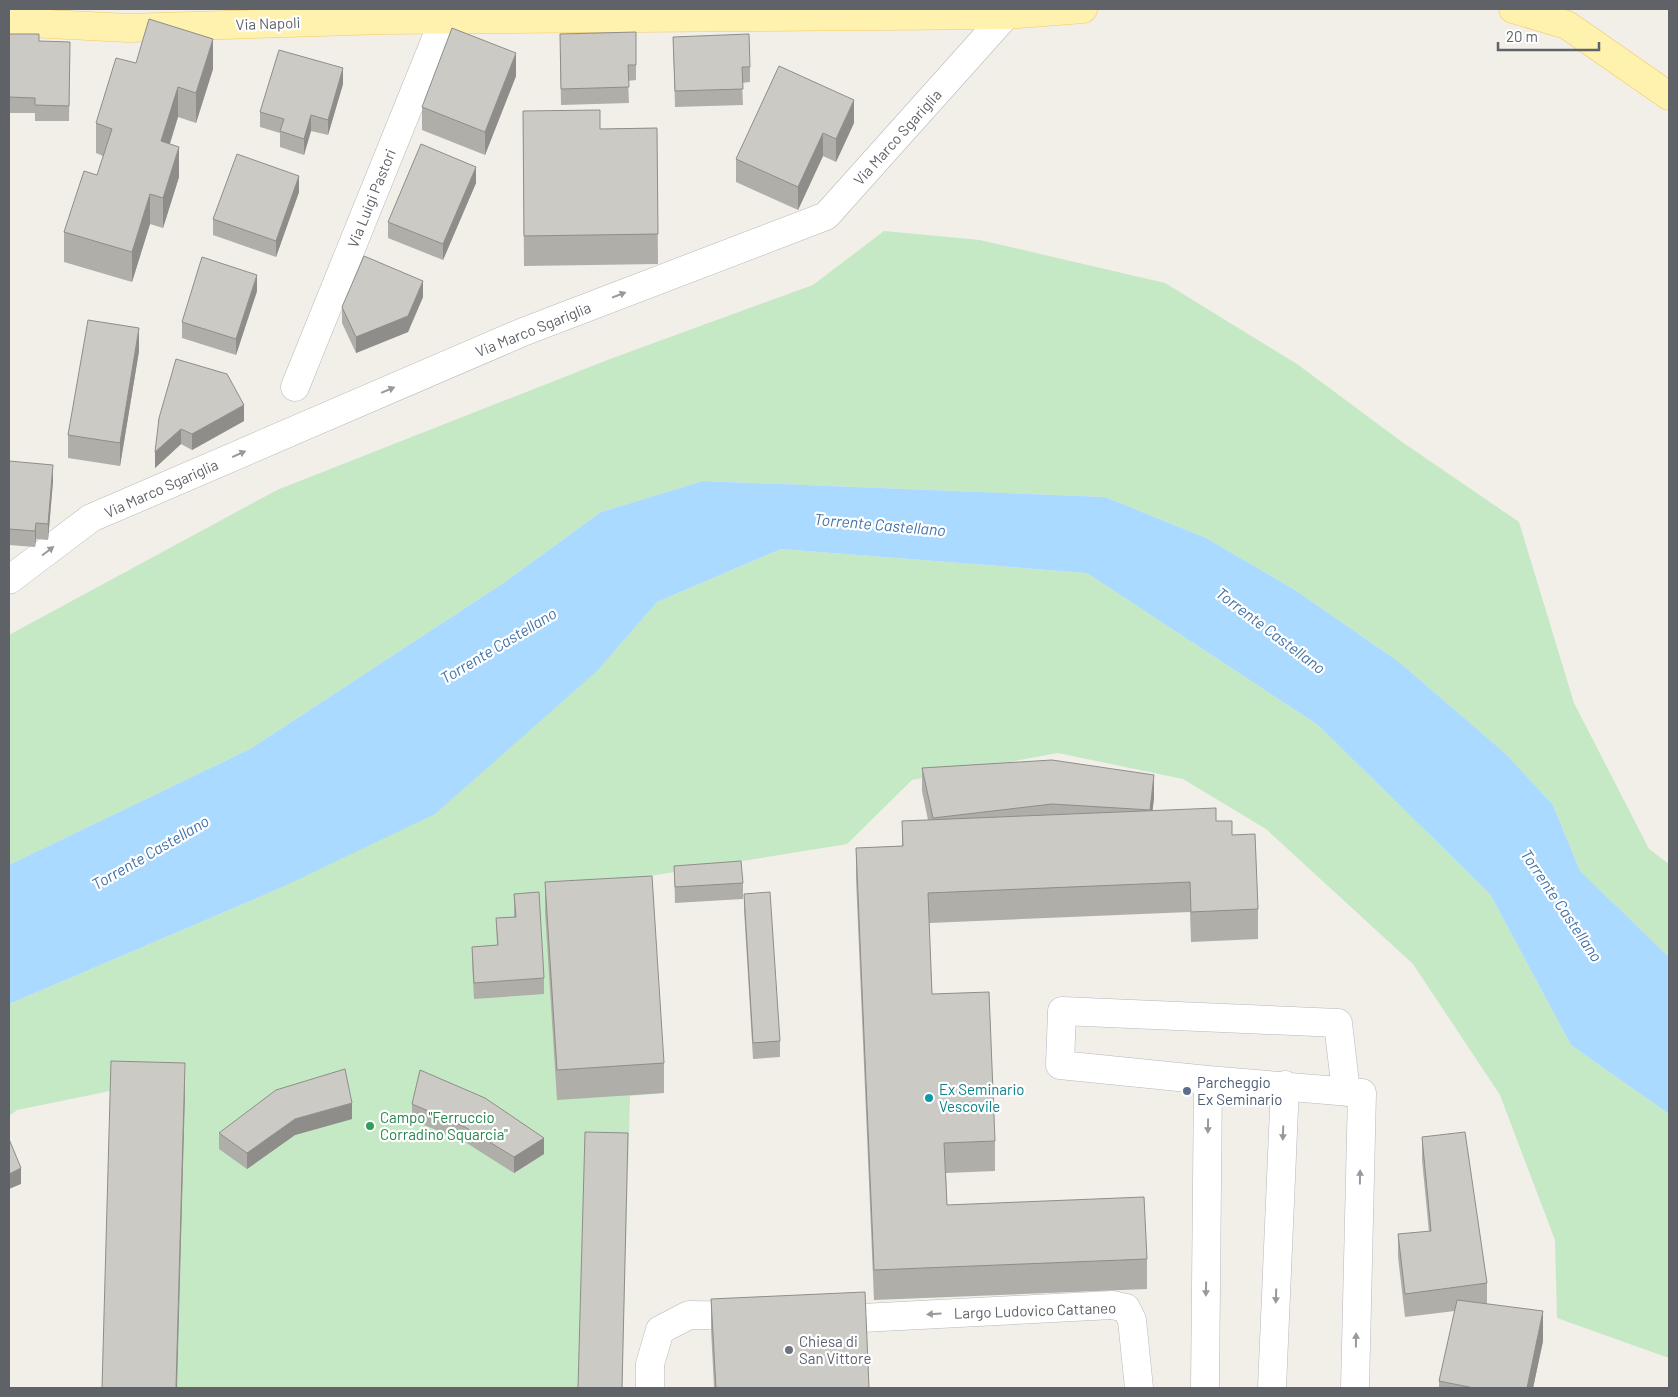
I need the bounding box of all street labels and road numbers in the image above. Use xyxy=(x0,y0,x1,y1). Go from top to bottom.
street label: Via Napoli xyxy=(235,13,301,33)
street label: Via Marco Sgariglia xyxy=(849,85,945,189)
street label: Via Luigi Pastori xyxy=(343,146,399,250)
street label: Via Marco Sgariglia xyxy=(473,298,593,360)
street label: Via Marco Sgariglia xyxy=(101,455,221,521)
street label: Largo Ludovico Cattaneo xyxy=(953,1298,1117,1322)

